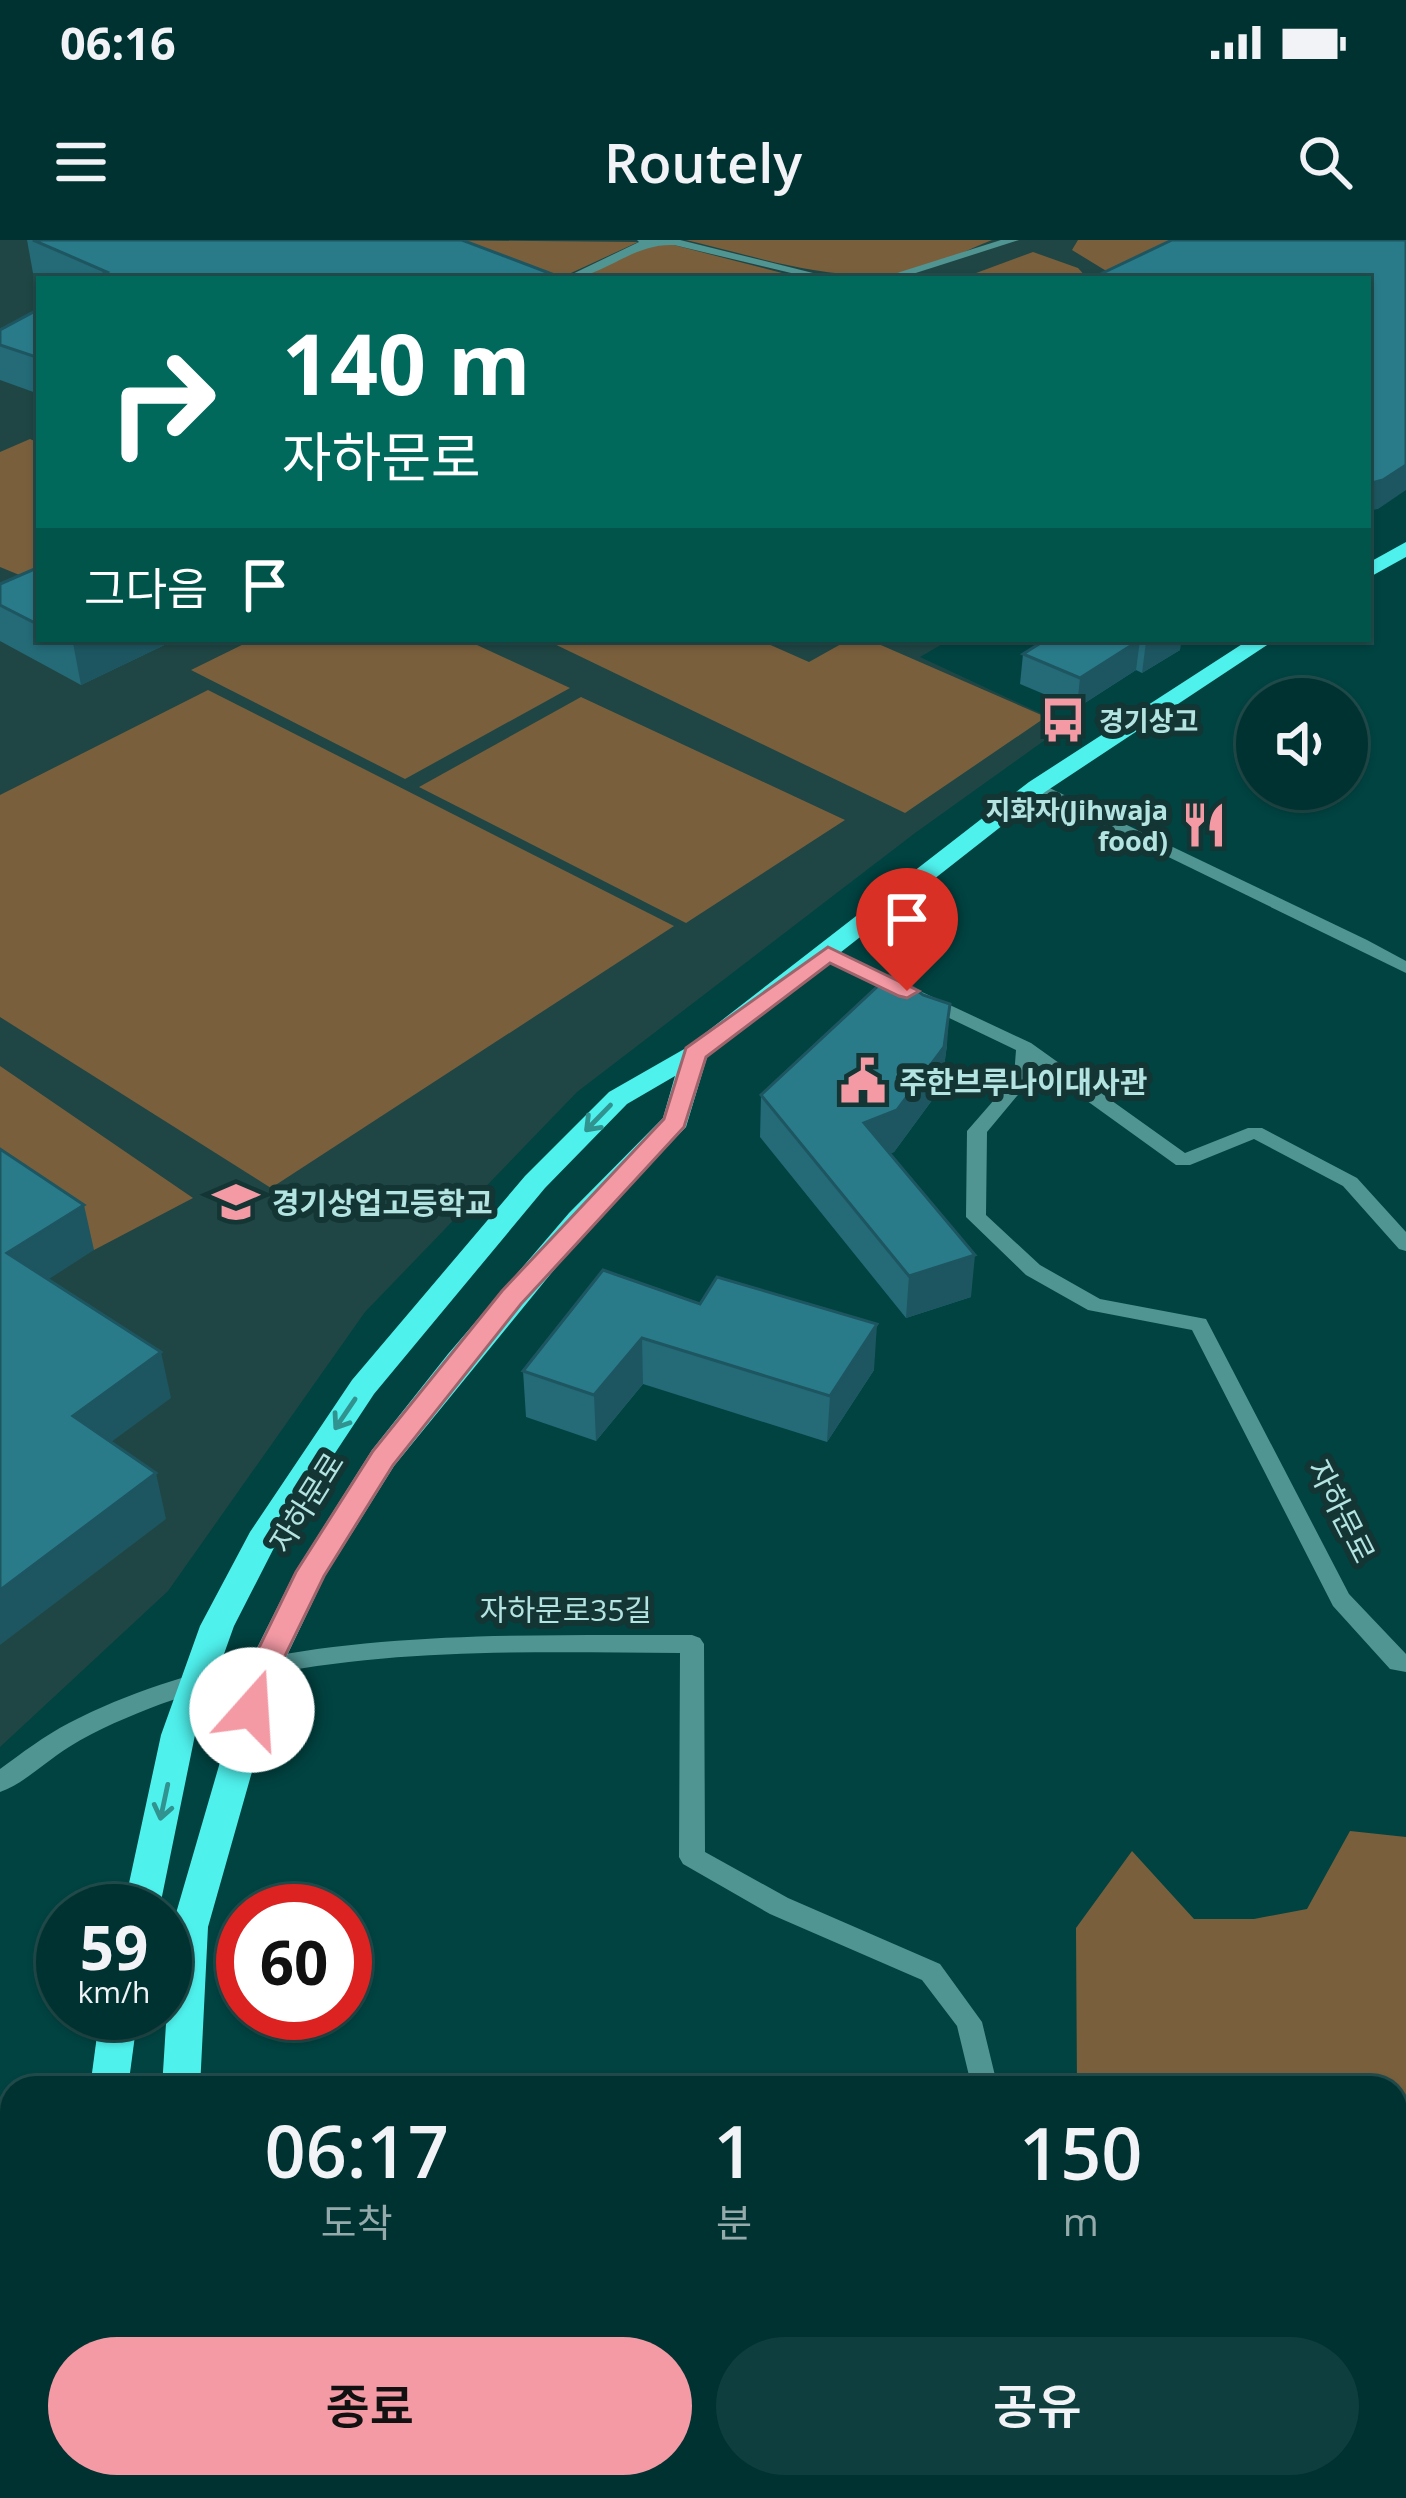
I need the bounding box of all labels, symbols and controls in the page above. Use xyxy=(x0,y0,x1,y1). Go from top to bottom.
text: 06:16 xyxy=(60,12,176,73)
text: Routely xyxy=(604,125,802,199)
icon: menu xyxy=(48,129,114,195)
icon: search xyxy=(1292,129,1358,195)
text: 140 m xyxy=(282,305,530,420)
icon: right xyxy=(84,324,240,480)
text: 자하문로 xyxy=(282,419,481,493)
icon: arrive xyxy=(232,552,298,618)
text: 그다음 xyxy=(84,557,208,618)
map controls xyxy=(1236,678,1368,810)
button: sound xyxy=(1236,678,1368,810)
bus stop icon: 경기상고 xyxy=(1038,695,1088,745)
place label: 경기상고 xyxy=(1099,702,1198,739)
place label: 지화자(Jihwaja food) xyxy=(985,791,1168,859)
restaurant icon: 지화자(Jihwaja food) xyxy=(1179,800,1229,850)
pin xyxy=(856,868,958,991)
icon: arrive xyxy=(874,886,940,952)
public building icon: 주한브루나이대사관 xyxy=(838,1056,888,1106)
place label: 주한브루나이대사관 xyxy=(899,1061,1147,1102)
one-way arrow xyxy=(584,1103,612,1132)
school or university icon: 경기상업고등학교 xyxy=(211,1177,261,1227)
place label: 경기상업고등학교 xyxy=(272,1182,493,1223)
one-way arrow xyxy=(332,1397,357,1431)
street label: 자하문로 xyxy=(259,1444,353,1560)
street label: 자하문로 xyxy=(1299,1453,1385,1569)
street label: 자하문로35길 xyxy=(480,1589,652,1630)
position arrow xyxy=(189,1647,315,1773)
one-way arrow xyxy=(151,1782,174,1821)
speed limit sign: 60 xyxy=(216,1884,372,2040)
text: 59 xyxy=(80,1906,148,1988)
text: km/h xyxy=(78,1971,150,2012)
text: 06:17 xyxy=(264,2101,449,2199)
text: 1 xyxy=(713,2101,755,2199)
text: 150 xyxy=(1019,2103,1143,2201)
text: m xyxy=(1063,2194,1099,2247)
text: 도착 xyxy=(321,2195,393,2248)
text: 분 xyxy=(716,2195,752,2248)
button: 종료 xyxy=(48,2337,692,2475)
button: 공유 xyxy=(716,2337,1359,2475)

